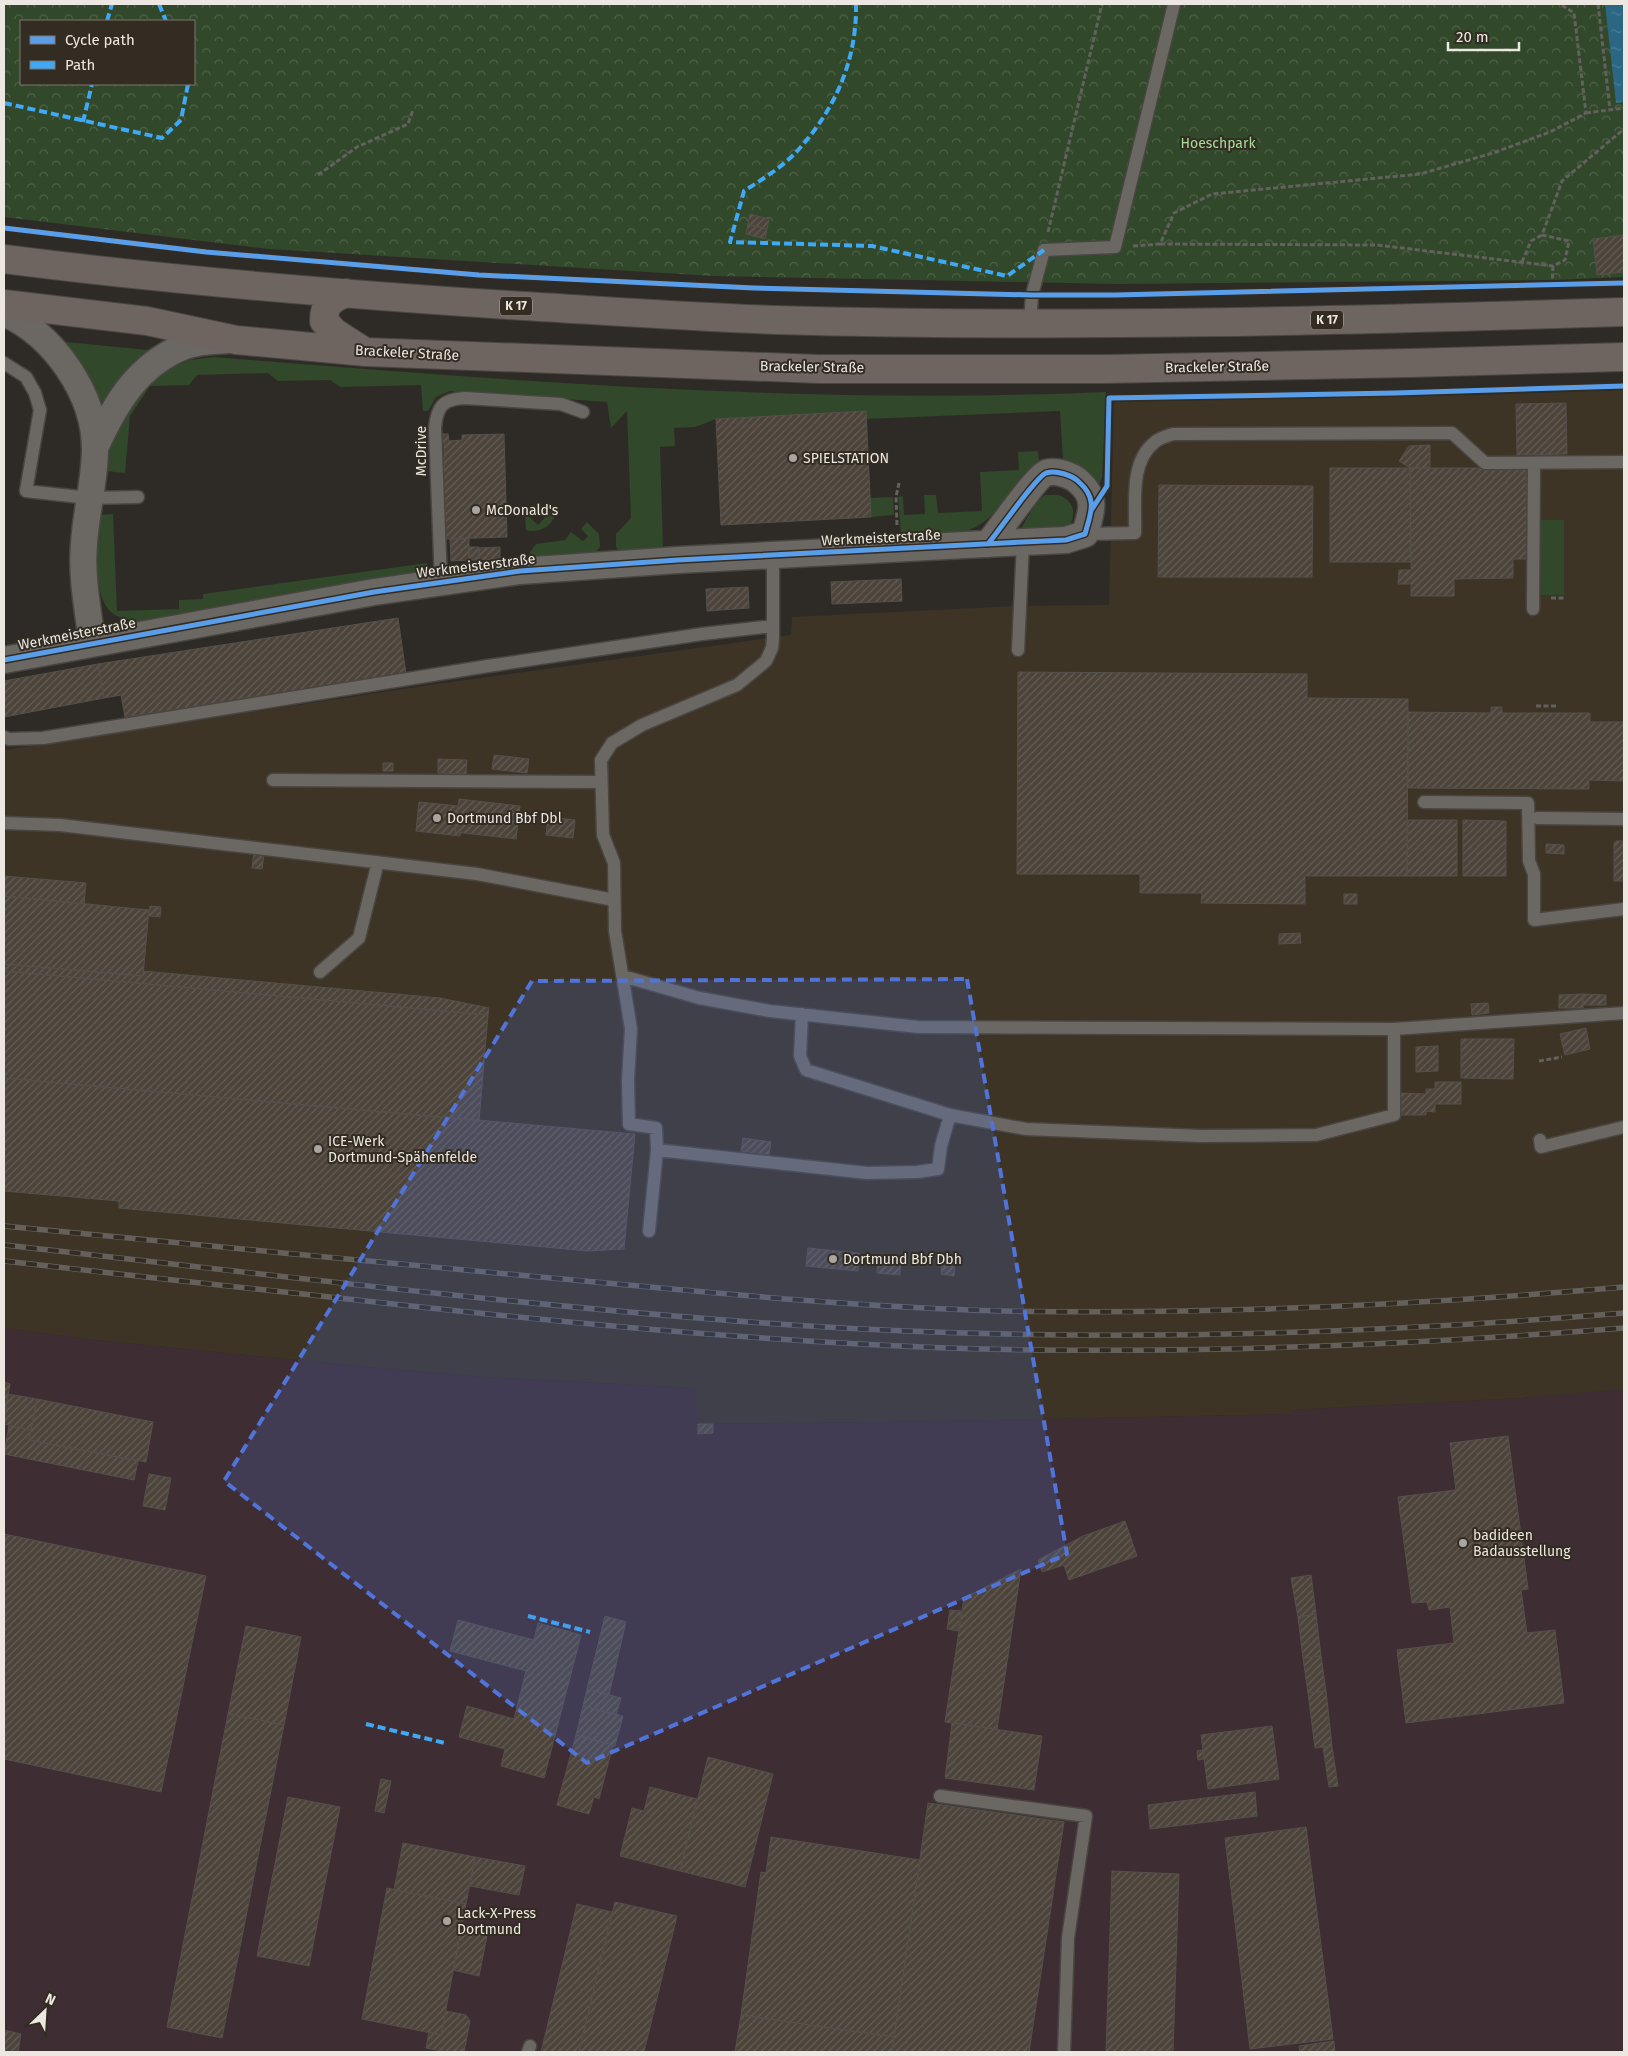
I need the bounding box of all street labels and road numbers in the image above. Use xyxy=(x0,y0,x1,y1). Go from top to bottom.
road number: K 17 xyxy=(500,296,532,316)
road number: K 17 xyxy=(1311,310,1343,330)
street label: Brackeler Straße xyxy=(354,342,460,364)
street label: Brackeler Straße xyxy=(760,358,864,376)
street label: Brackeler Straße xyxy=(1165,358,1269,376)
street label: McDrive xyxy=(413,426,430,476)
street label: Werkmeisterstraße xyxy=(821,526,941,550)
street label: Werkmeisterstraße xyxy=(416,550,536,582)
street label: Werkmeisterstraße xyxy=(17,614,137,654)

